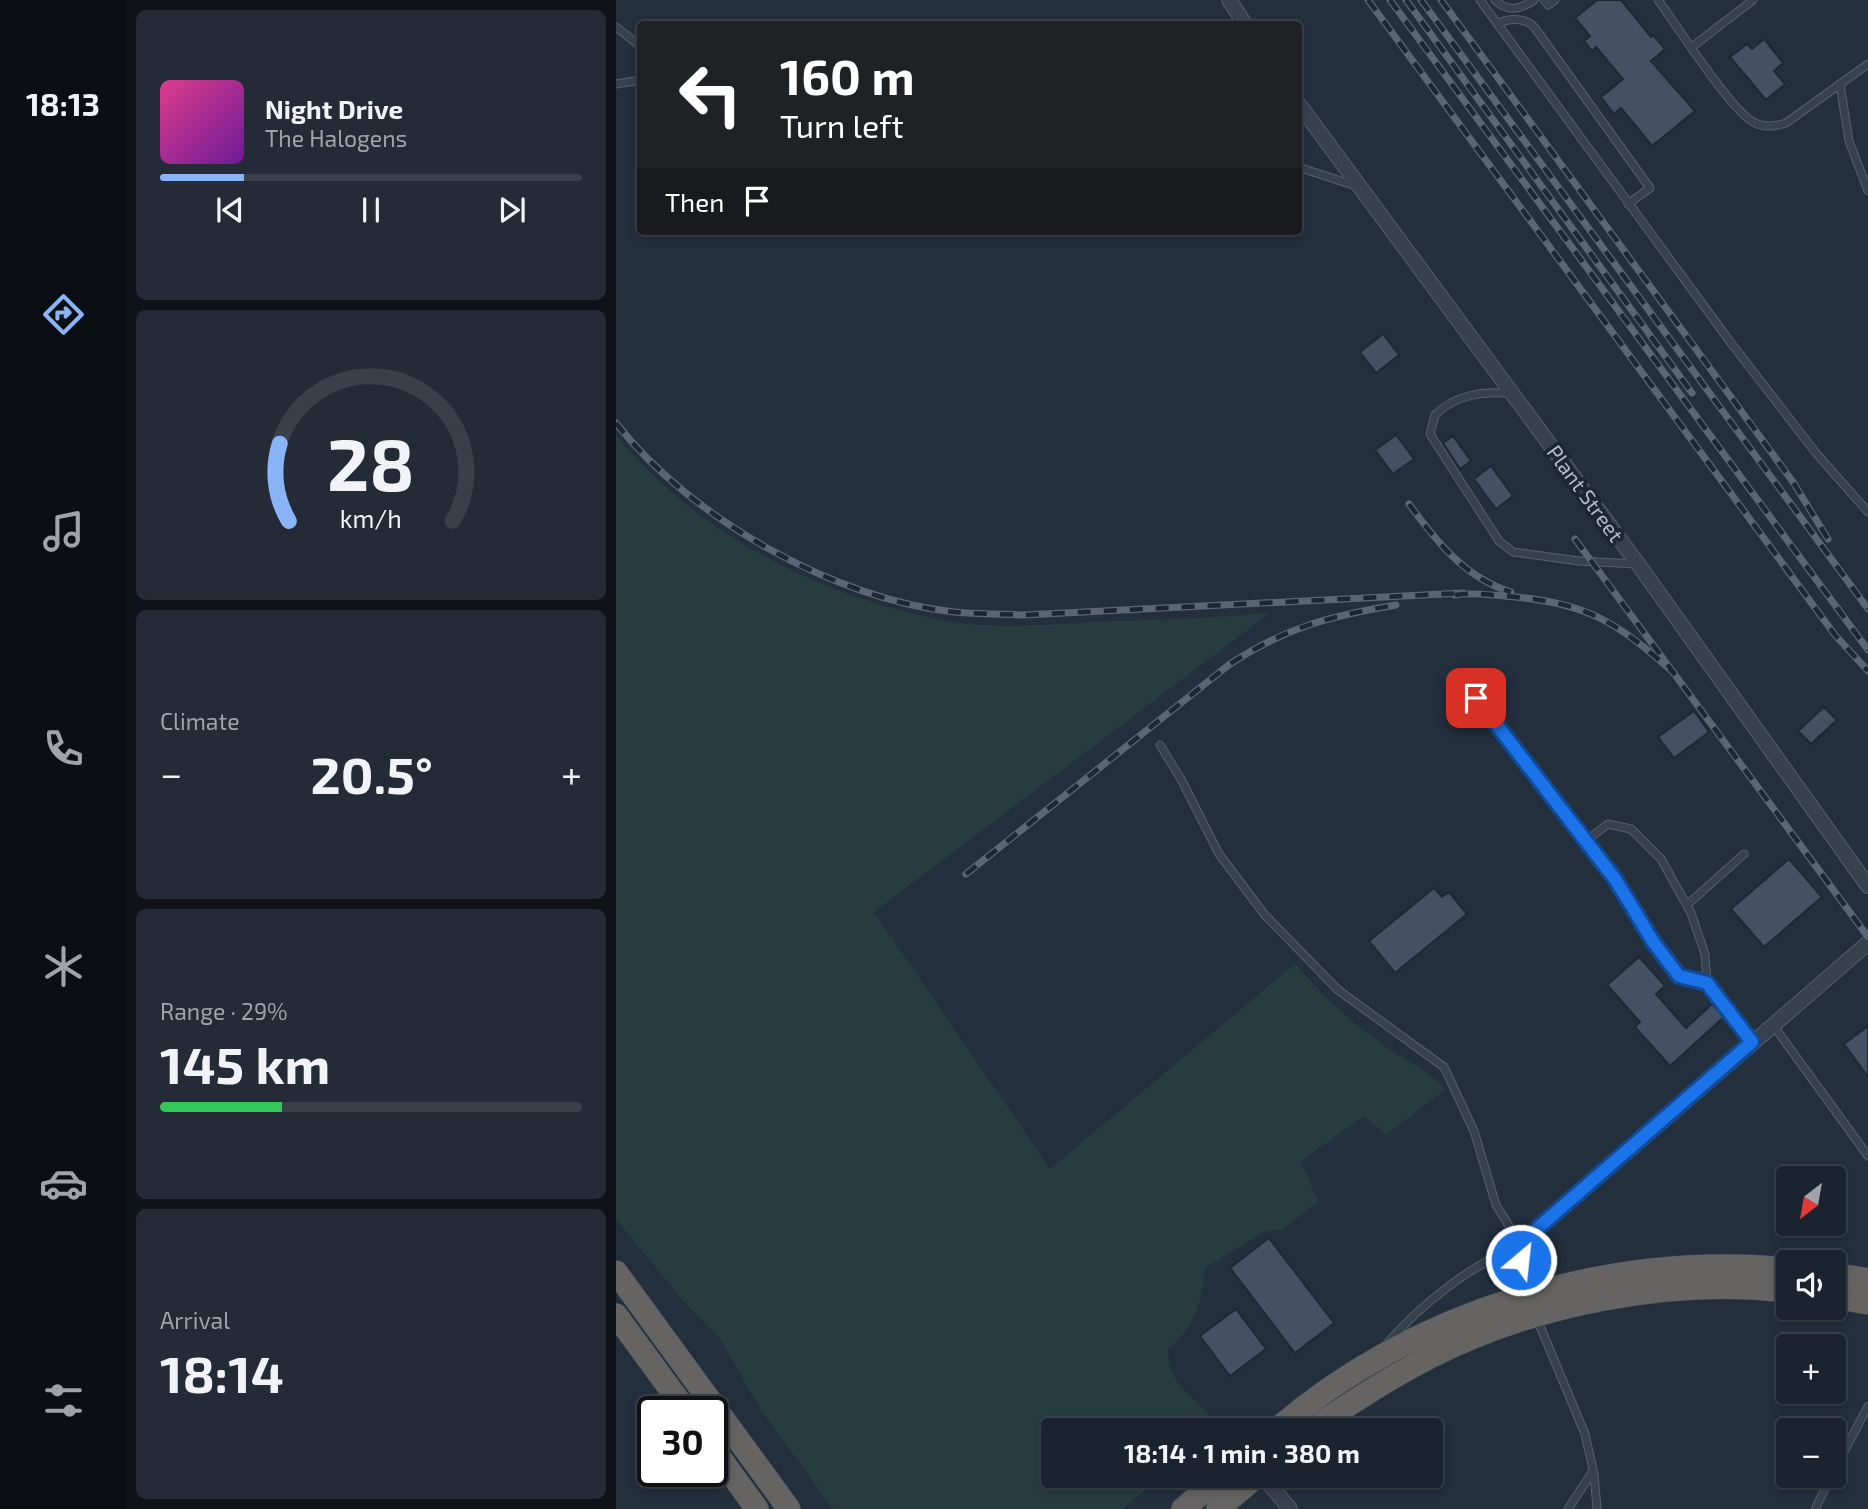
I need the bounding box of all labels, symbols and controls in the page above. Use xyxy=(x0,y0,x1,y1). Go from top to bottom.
text: 160 m xyxy=(780,46,915,105)
icon: left xyxy=(665,49,756,140)
text: 18:13 xyxy=(26,84,100,122)
text: Night Drive xyxy=(265,93,403,124)
text: Turn left xyxy=(780,106,904,144)
text: The Halogens xyxy=(265,124,407,152)
icon: arrive xyxy=(738,182,776,220)
text: Then xyxy=(665,186,724,217)
icon: previous xyxy=(211,191,249,229)
icon: pause xyxy=(352,191,390,229)
icon: next xyxy=(493,191,531,229)
icon: directions xyxy=(39,290,88,339)
text: 28 xyxy=(327,418,415,506)
street label: Plant Street xyxy=(1543,440,1629,546)
text: km/h xyxy=(340,502,402,532)
icon: music xyxy=(39,507,88,556)
pin xyxy=(1446,668,1506,728)
icon: arrive xyxy=(1457,679,1495,717)
text: Climate xyxy=(160,707,240,735)
icon: phone xyxy=(39,724,88,773)
text: 20.5° xyxy=(310,742,433,804)
text: − xyxy=(160,750,182,796)
text: + xyxy=(561,750,582,796)
icon: climate xyxy=(39,942,88,991)
text: Range · 29% xyxy=(160,997,288,1025)
text: 145 km xyxy=(160,1032,330,1094)
icon: car xyxy=(39,1159,88,1208)
north arrow xyxy=(1776,1166,1846,1236)
map controls xyxy=(1776,1166,1846,1488)
position arrow xyxy=(1484,1223,1558,1297)
button: sound xyxy=(1776,1250,1846,1320)
text: Arrival xyxy=(160,1306,230,1334)
button: + xyxy=(1776,1334,1846,1404)
text: 18:14 xyxy=(160,1341,284,1403)
icon: filters xyxy=(39,1376,88,1425)
speed limit sign: 30 xyxy=(637,1396,728,1487)
button: − xyxy=(1776,1418,1846,1488)
text: 18:14 · 1 min · 380 m xyxy=(1124,1437,1360,1468)

